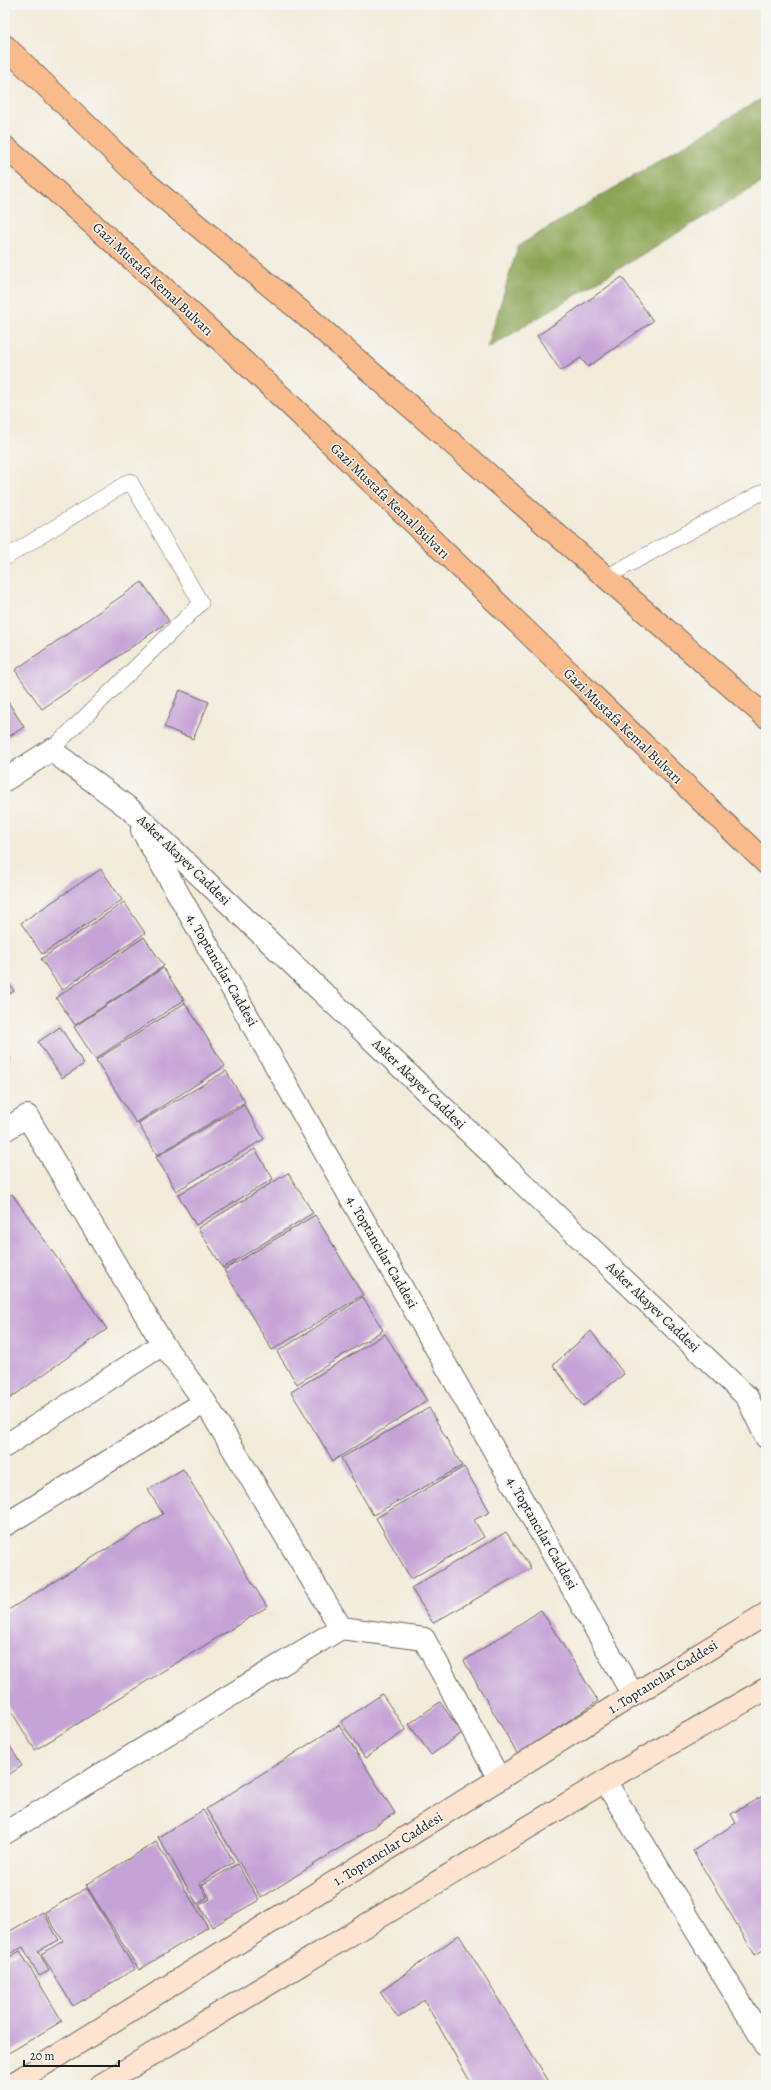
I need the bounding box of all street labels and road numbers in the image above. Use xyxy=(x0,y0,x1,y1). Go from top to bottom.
street label: Gazi Mustafa Kemal Bulvarı xyxy=(88,218,218,340)
street label: Gazi Mustafa Kemal Bulvarı xyxy=(326,439,454,563)
street label: Gazi Mustafa Kemal Bulvarı xyxy=(559,664,687,788)
street label: Asker Akayev Caddesi xyxy=(132,810,235,910)
street label: 4. Toptancılar Caddesi xyxy=(182,910,262,1030)
street label: Asker Akayev Caddesi xyxy=(367,1034,470,1134)
street label: 4. Toptancılar Caddesi xyxy=(342,1192,422,1312)
street label: Asker Akayev Caddesi xyxy=(601,1257,704,1357)
street label: 4. Toptancılar Caddesi xyxy=(502,1473,582,1593)
street label: 1. Toptancılar Caddesi xyxy=(605,1636,721,1718)
street label: 1. Toptancılar Caddesi xyxy=(330,1808,446,1890)

